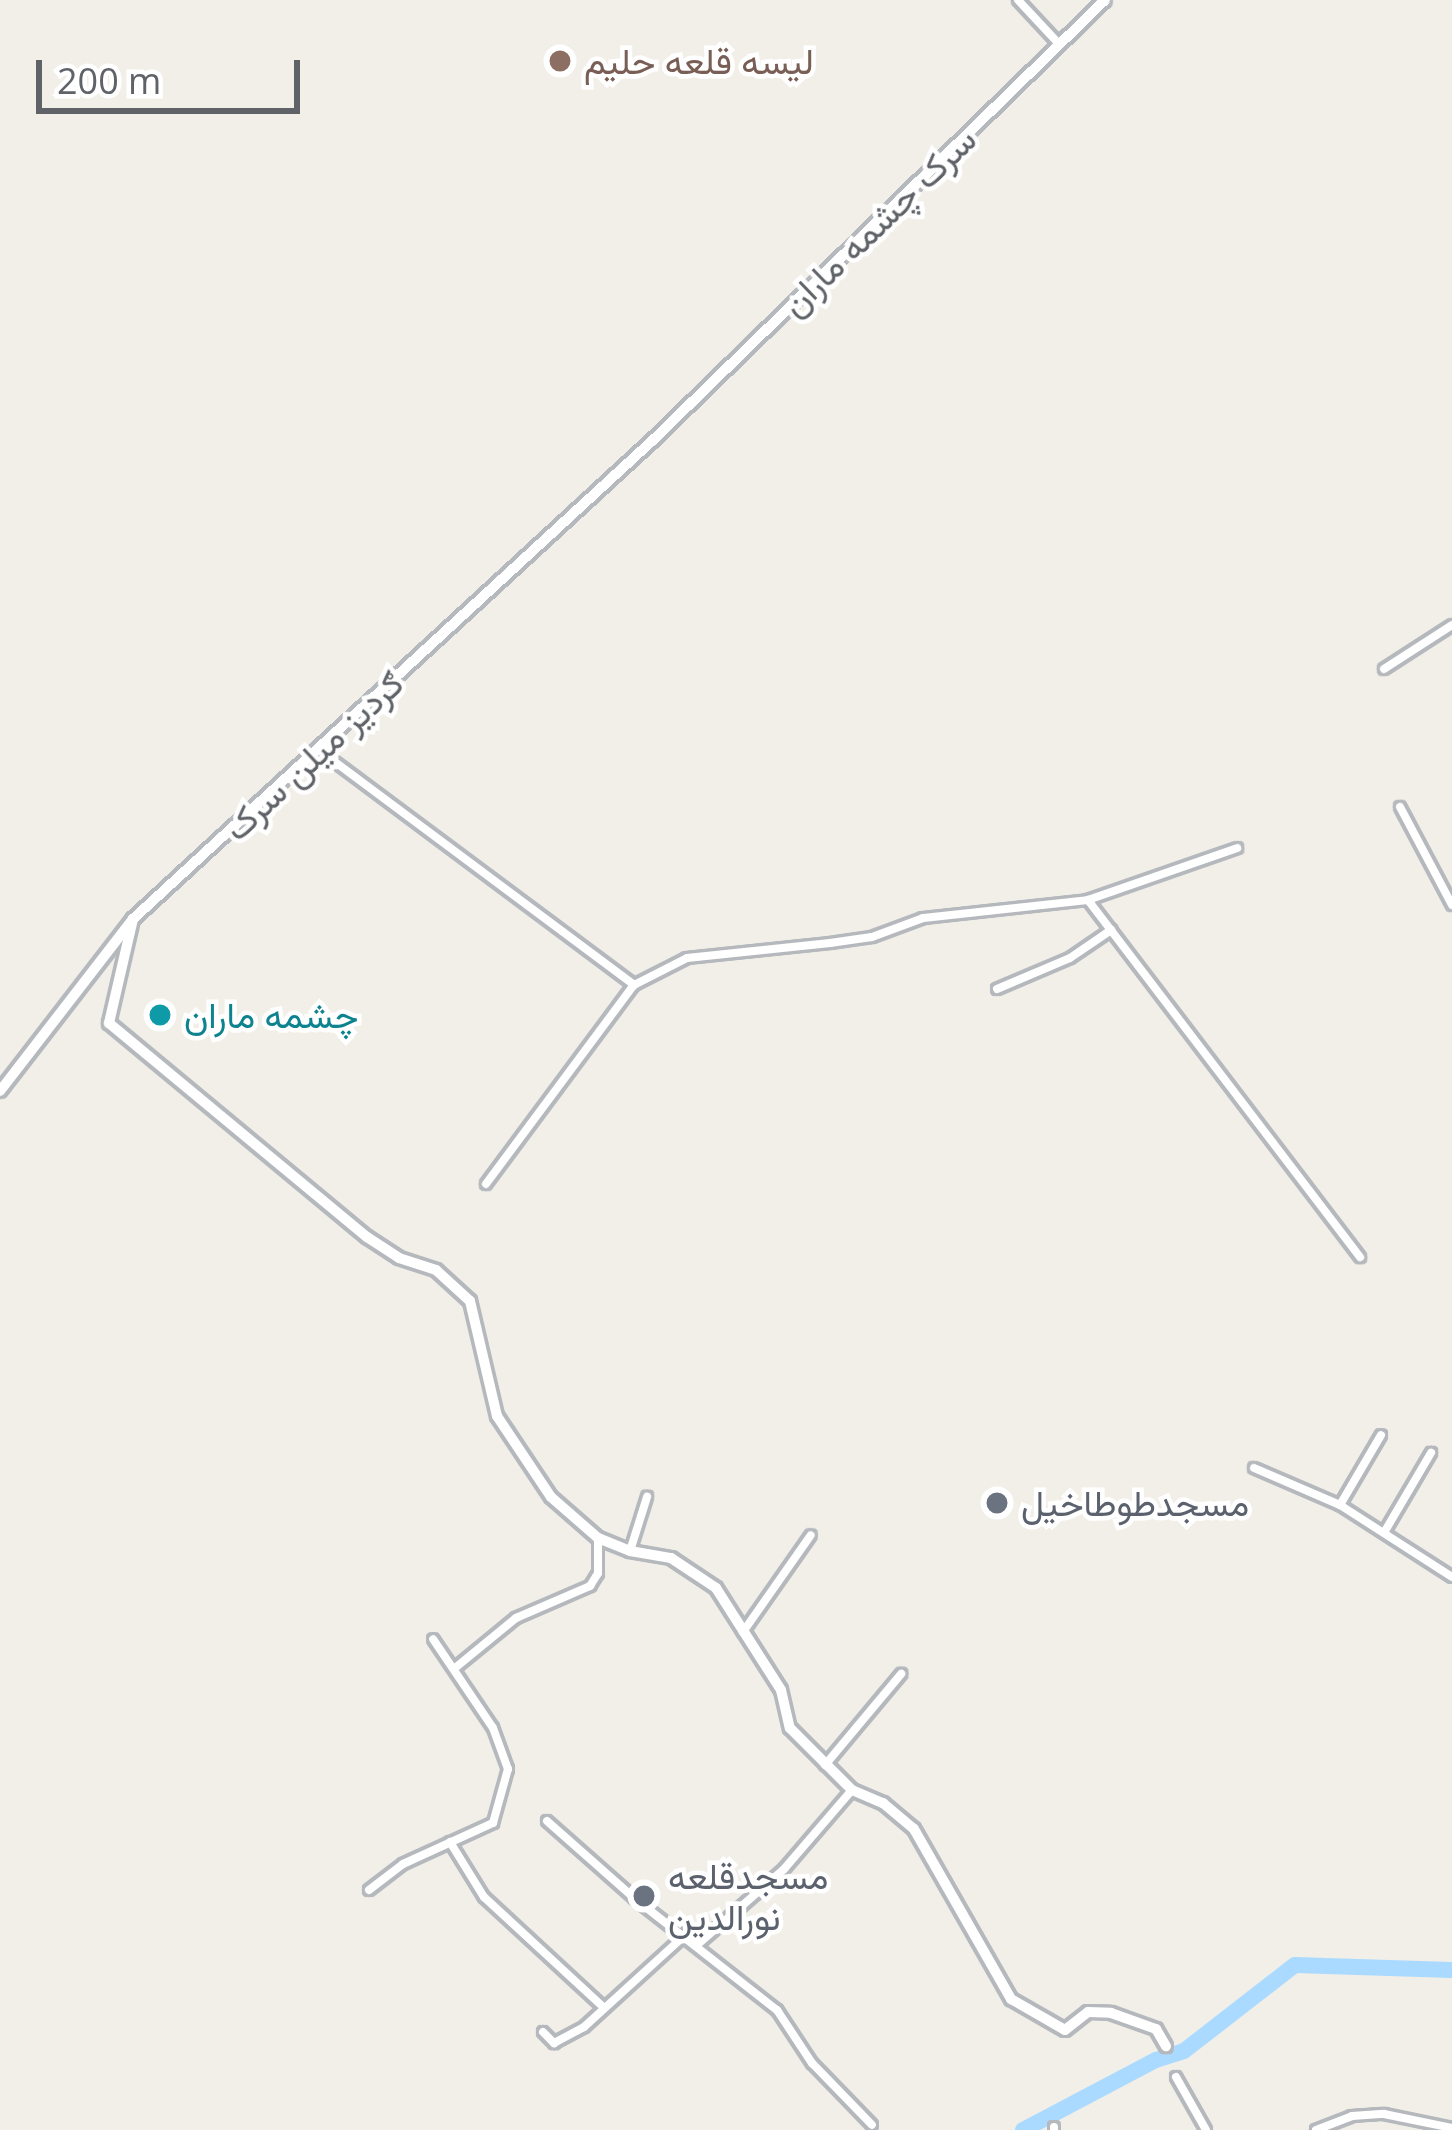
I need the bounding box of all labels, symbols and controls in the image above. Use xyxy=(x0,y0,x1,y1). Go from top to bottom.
scale bar xyxy=(42,36,306,110)
place label: لیسه قلعه حلیم xyxy=(584,39,814,83)
marker: لیسه قلعه حلیم xyxy=(547,48,573,74)
text: 200 m xyxy=(57,56,161,105)
street label: سرک چشمه ماران xyxy=(772,117,984,325)
street label: ګردیز میلن سرک xyxy=(214,661,412,849)
place label: چشمه ماران xyxy=(184,993,358,1037)
marker: چشمه ماران xyxy=(147,1002,173,1028)
place label: مسجدطوطاخیل xyxy=(1021,1481,1249,1525)
marker: مسجدطوطاخیل xyxy=(984,1490,1010,1516)
place label: مسجدقلعه نورالدین xyxy=(668,1853,828,1938)
marker: مسجدقلعه نورالدین xyxy=(631,1883,657,1909)

